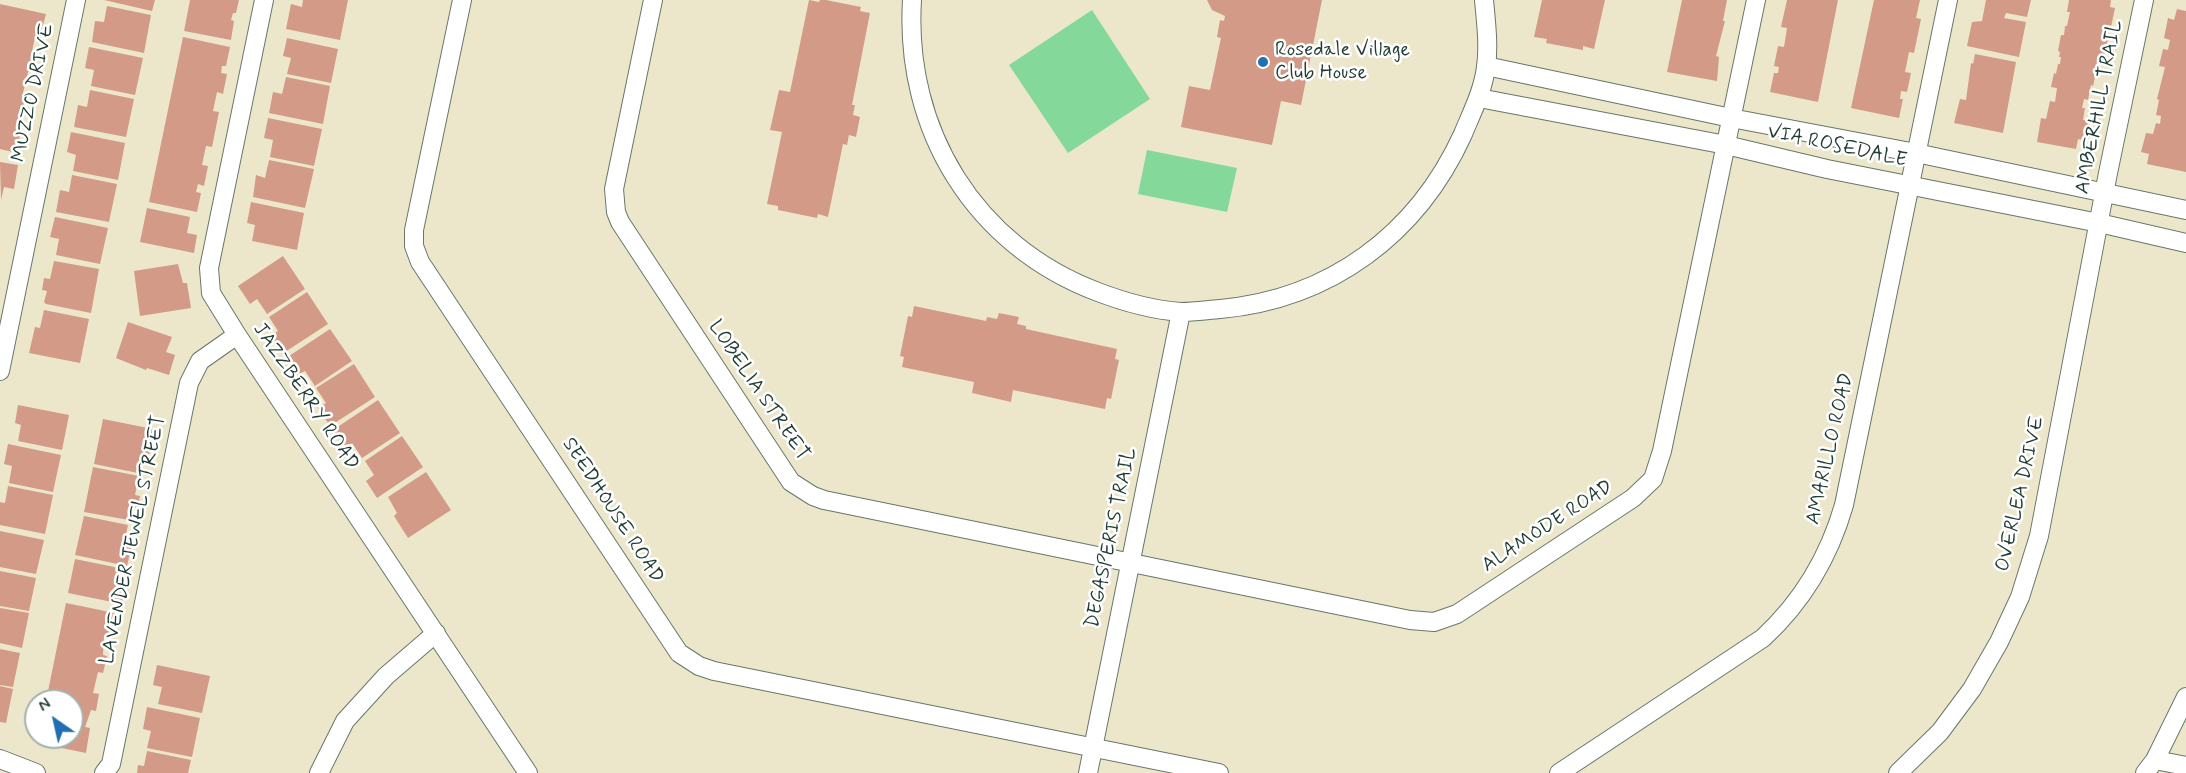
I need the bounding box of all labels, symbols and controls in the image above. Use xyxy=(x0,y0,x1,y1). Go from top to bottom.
street label: AMBERHILL TRAIL xyxy=(2071,18,2129,196)
street label: MUZZO DRIVE xyxy=(8,22,60,164)
place label: Rosedale Village Club House xyxy=(1275,39,1410,86)
marker: Rosedale Village Club House xyxy=(1256,55,1270,69)
street label: VIA ROSEDALE xyxy=(1765,121,1909,173)
street label: LOBELIA STREET xyxy=(702,316,814,466)
street label: JAZZBERRY ROAD xyxy=(247,319,363,475)
street label: AMARILLO ROAD xyxy=(1802,371,1860,527)
street label: LAVENDER JEWEL STREET xyxy=(96,413,172,667)
street label: OVERLEA DRIVE xyxy=(1991,414,2051,574)
street label: SEEDHOUSE ROAD xyxy=(556,434,668,588)
street label: DEGASPERIS TRAIL xyxy=(1081,445,1143,631)
street label: ALAMODE ROAD xyxy=(1478,476,1618,578)
north arrow xyxy=(24,689,84,749)
text: N xyxy=(34,694,55,717)

